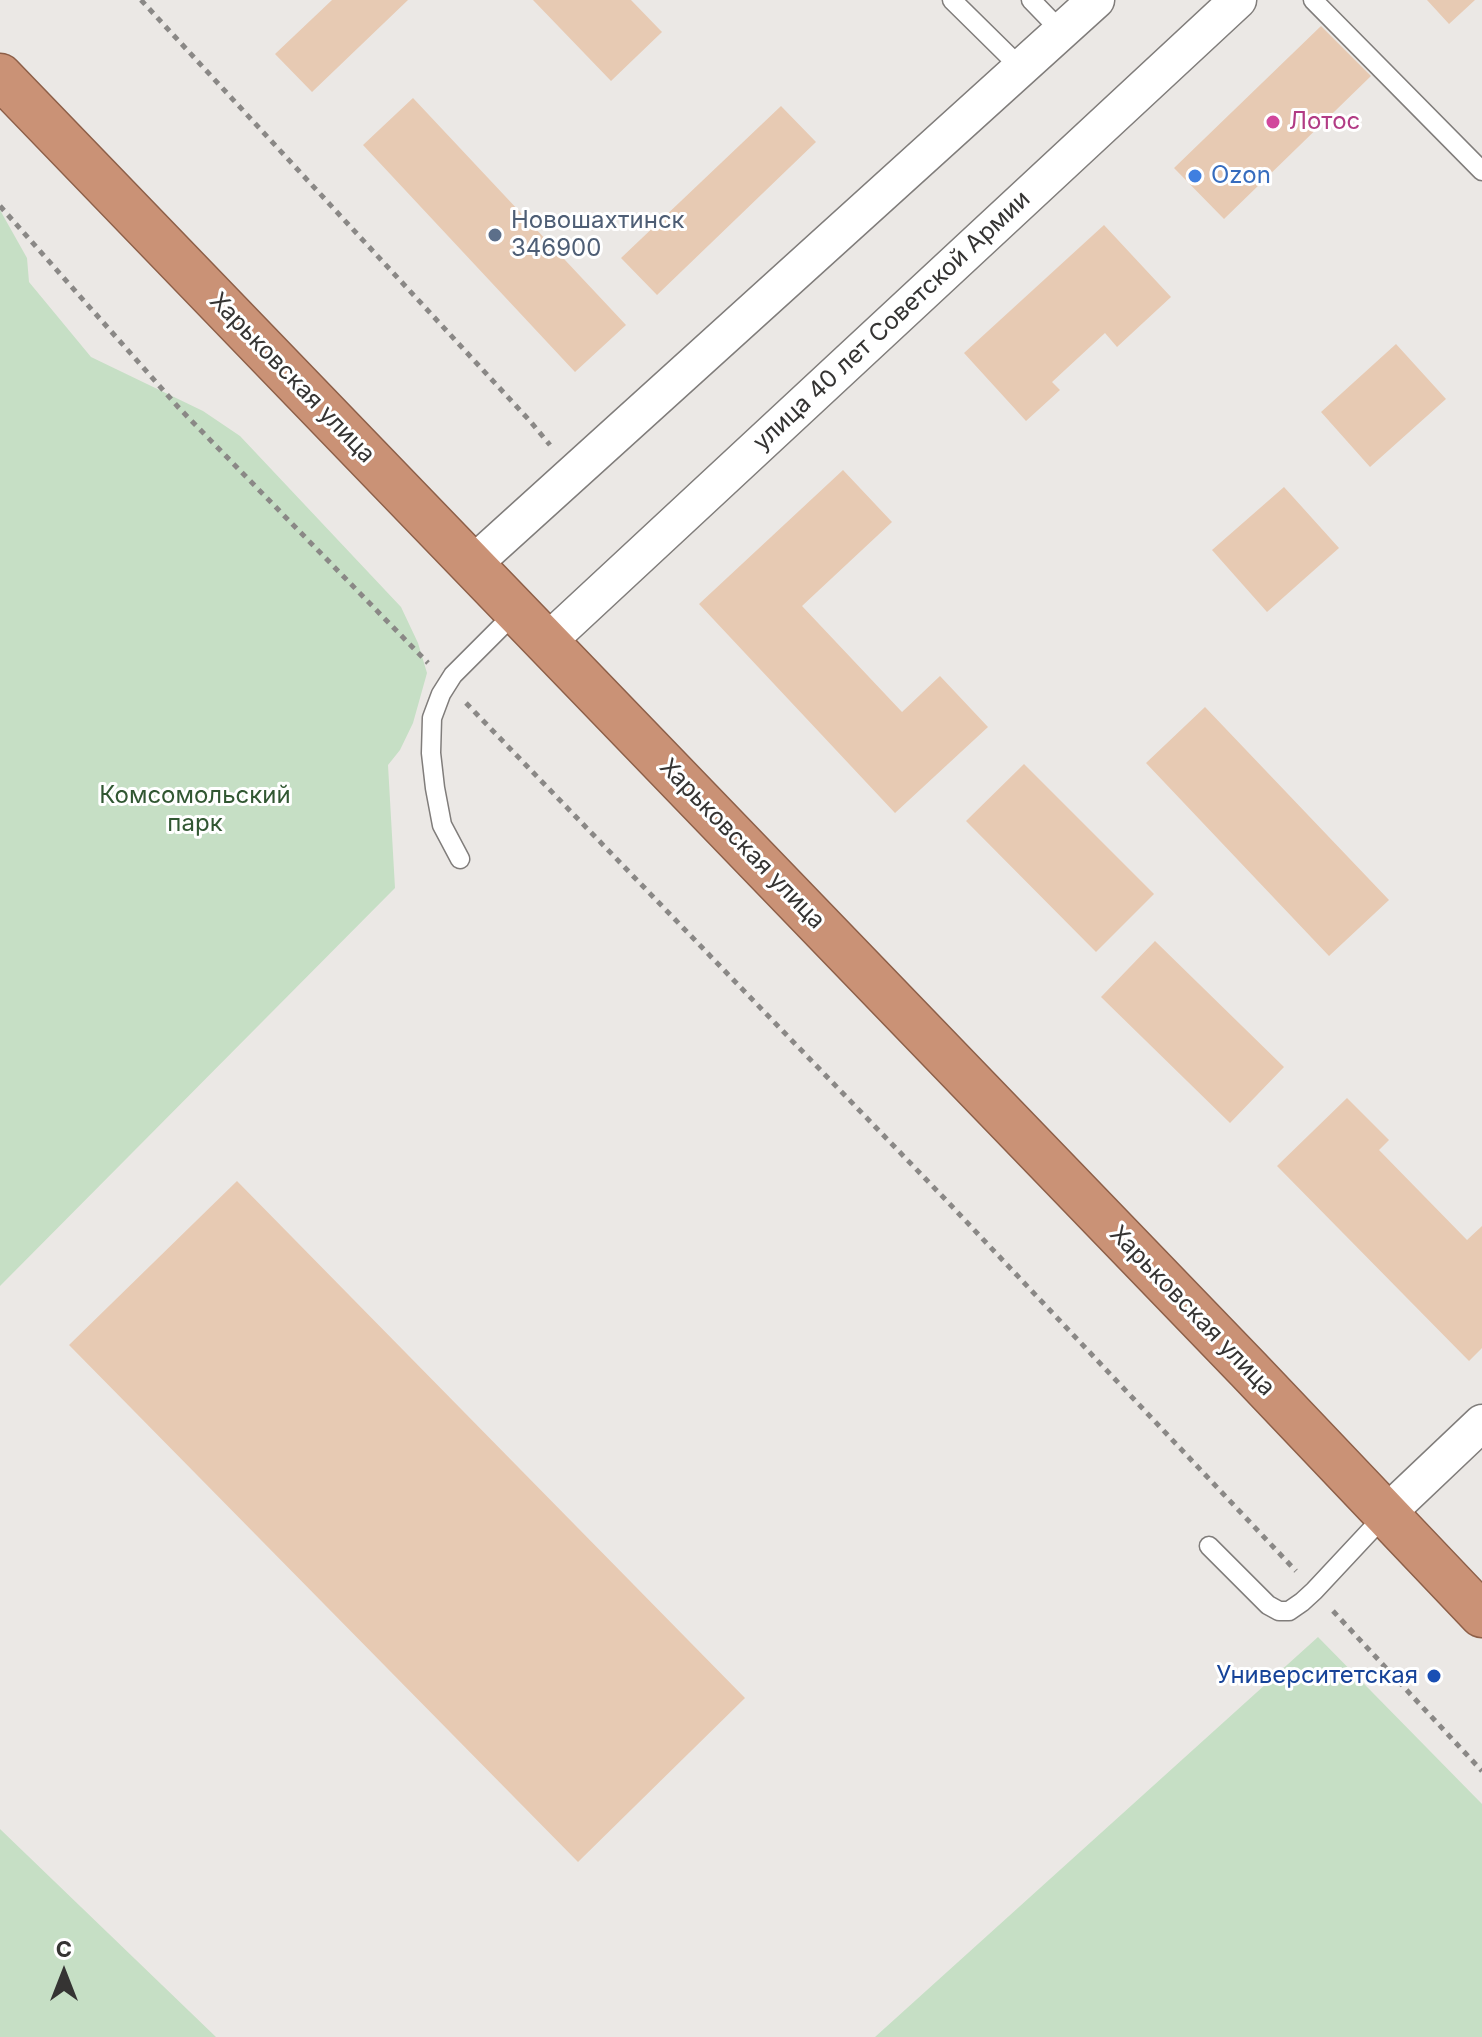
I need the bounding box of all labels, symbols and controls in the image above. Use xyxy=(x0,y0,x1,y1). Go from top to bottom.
place label: Лотос xyxy=(1289,108,1360,136)
marker: Лотос xyxy=(1264,113,1282,131)
place label: Ozon xyxy=(1211,162,1271,190)
marker: Ozon xyxy=(1186,167,1204,185)
street label: улица 40 лет Советской Армии xyxy=(748,185,1036,457)
place label: Новошахтинск 346900 xyxy=(511,207,685,263)
marker: Новошахтинск 346900 xyxy=(486,226,504,244)
street label: Харьковская улица xyxy=(203,287,381,469)
street label: Харьковская улица xyxy=(653,753,831,935)
park label: Комсомольский парк xyxy=(99,782,291,838)
street label: Харьковская улица xyxy=(1103,1220,1281,1402)
place label: Университетская xyxy=(1216,1662,1418,1690)
marker: Университетская xyxy=(1425,1667,1443,1685)
north arrow xyxy=(24,1933,104,2013)
text: С xyxy=(56,1936,72,1962)

